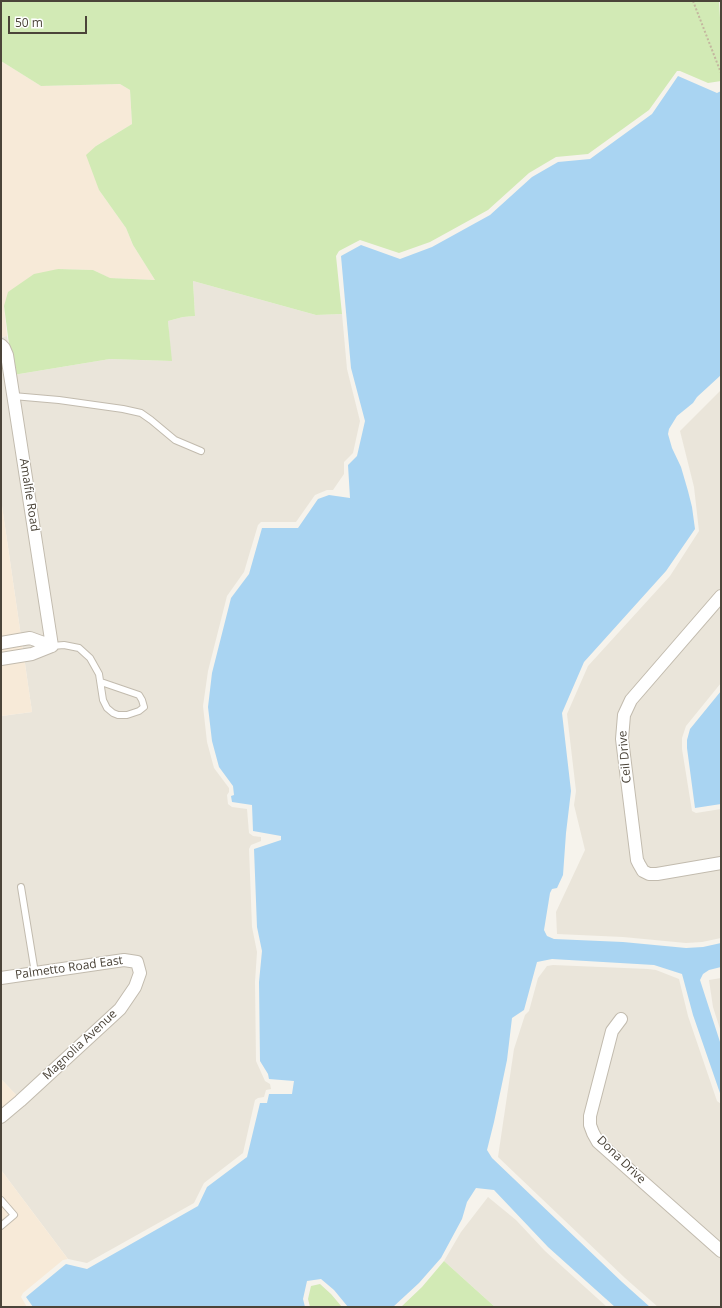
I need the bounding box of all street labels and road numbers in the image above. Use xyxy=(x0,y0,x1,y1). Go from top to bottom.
street label: Amalfie Road xyxy=(16,457,42,533)
street label: Ceil Drive xyxy=(616,730,634,784)
street label: Palmetto Road East xyxy=(14,953,124,983)
street label: Magnolia Avenue xyxy=(40,1007,120,1083)
street label: Dona Drive xyxy=(594,1133,648,1187)

